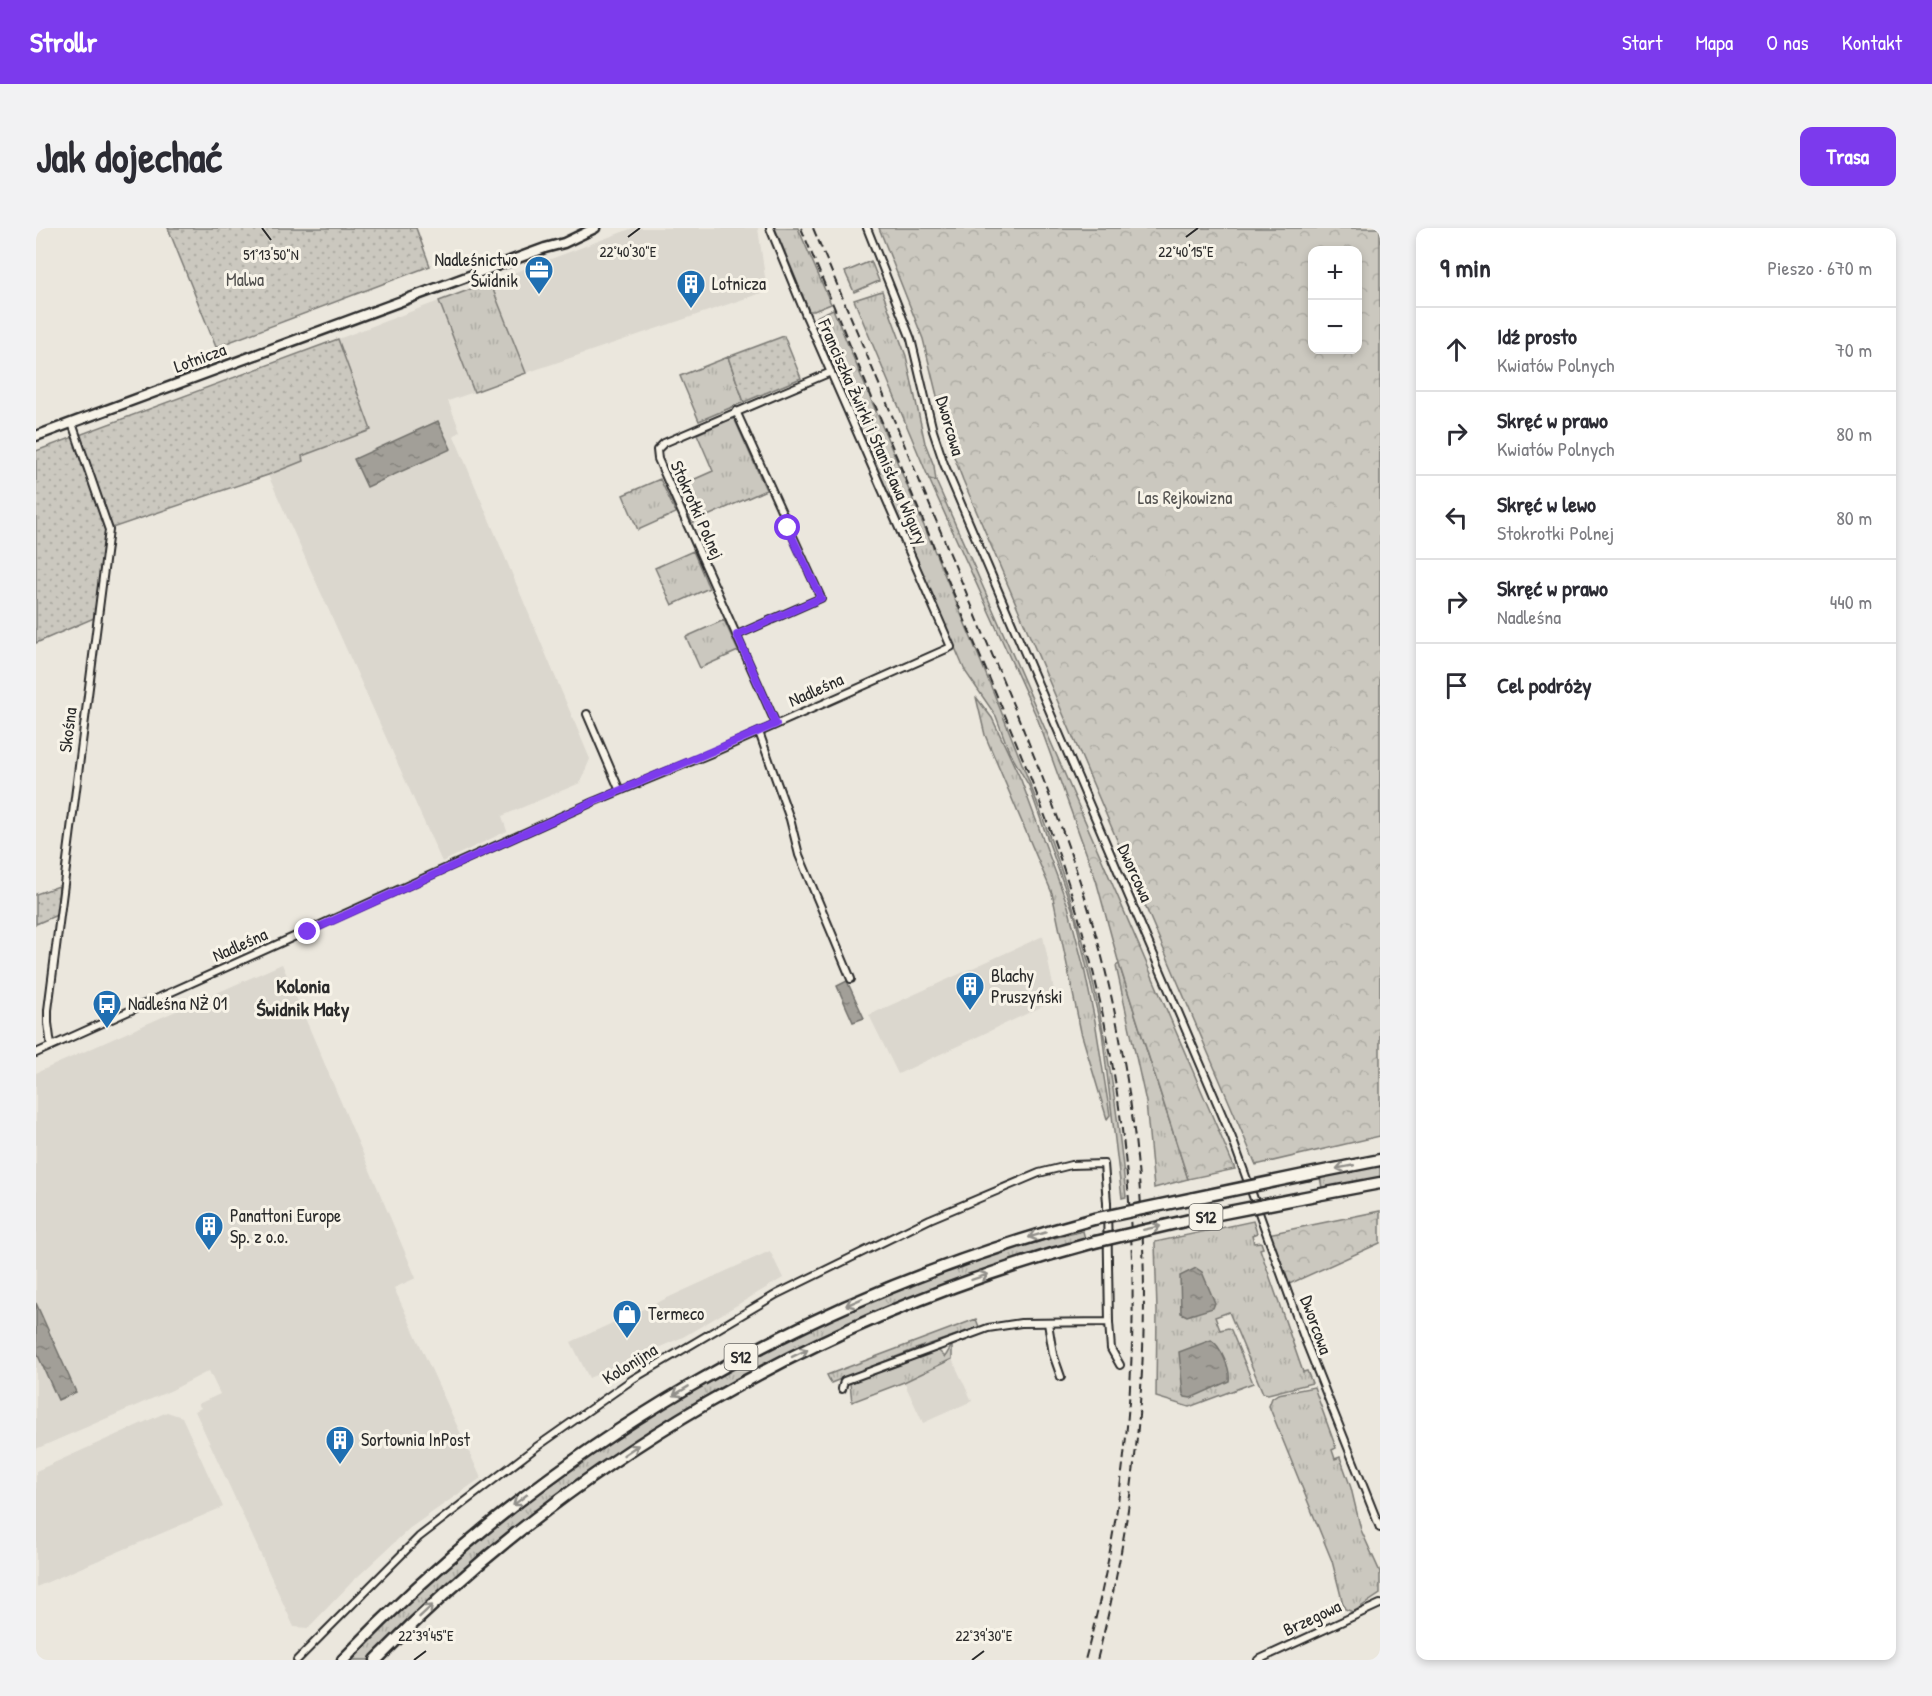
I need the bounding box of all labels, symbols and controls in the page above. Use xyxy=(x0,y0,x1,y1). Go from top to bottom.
text: Strollr xyxy=(30,23,97,61)
text: Start xyxy=(1622,28,1662,57)
text: Mapa xyxy=(1695,28,1733,57)
text: O nas xyxy=(1766,28,1809,57)
text: Kontakt xyxy=(1842,28,1902,57)
button: Trasa xyxy=(1800,127,1896,186)
text: Jak dojechać xyxy=(36,128,222,185)
text: 22°40'30"E xyxy=(600,241,657,262)
text: 22°40'15"E xyxy=(1158,241,1214,262)
text: 51°13'50"N xyxy=(243,244,299,265)
map controls xyxy=(1308,246,1362,354)
button: + xyxy=(1308,246,1362,300)
place label: Nadleśnictwo Świdnik xyxy=(435,247,519,293)
text: 9 min xyxy=(1440,250,1491,285)
office icon: Nadleśnictwo Świdnik xyxy=(523,254,555,296)
text: Pieszo · 670 m xyxy=(1767,254,1872,281)
park label: Malwa xyxy=(226,267,264,292)
building icon: Lotnicza xyxy=(675,268,707,310)
place label: Lotnicza xyxy=(712,271,766,296)
button: − xyxy=(1308,300,1362,354)
street label: Franciszka Żwirki i Stanisława Wigury xyxy=(812,314,935,549)
text: Idź prosto xyxy=(1497,321,1577,351)
icon: ahead xyxy=(1440,333,1473,366)
text: 70 m xyxy=(1835,336,1872,363)
street label: Lotnicza xyxy=(170,337,230,379)
text: Kwiatów Polnych xyxy=(1497,351,1615,378)
street label: Dworcowa xyxy=(930,393,971,458)
text: Skręć w prawo xyxy=(1497,405,1608,435)
icon: right xyxy=(1440,417,1473,450)
text: 80 m xyxy=(1836,420,1872,447)
text: Kwiatów Polnych xyxy=(1497,435,1615,462)
street label: Stokrotki Polnej xyxy=(665,457,730,563)
park label: Las Rejkowizna xyxy=(1138,485,1232,510)
text: Skręć w lewo xyxy=(1497,489,1596,519)
icon: left xyxy=(1440,501,1473,534)
text: 80 m xyxy=(1836,504,1872,531)
route start xyxy=(774,514,800,540)
text: Stokrotki Polnej xyxy=(1497,519,1614,546)
text: Skręć w prawo xyxy=(1497,573,1608,603)
icon: right xyxy=(1440,585,1473,618)
text: 440 m xyxy=(1830,588,1872,615)
text: Nadleśna xyxy=(1497,603,1561,630)
street label: Nadleśna xyxy=(784,666,847,713)
icon: arrive xyxy=(1440,669,1473,702)
text: Cel podróży xyxy=(1497,670,1592,700)
street label: Skośna xyxy=(52,706,83,754)
street label: Dworcowa xyxy=(1112,840,1159,906)
route end xyxy=(294,918,320,944)
street label: Nadleśna xyxy=(208,921,271,968)
place label: Blachy Pruszyński xyxy=(991,963,1063,1009)
building icon: Blachy Pruszyński xyxy=(954,970,986,1012)
district label: Kolonia Świdnik Mały xyxy=(257,972,350,1023)
bus stop icon: Nadleśna NŻ 01 xyxy=(91,988,123,1030)
place label: Nadleśna NŻ 01 xyxy=(128,991,227,1016)
one-way arrow xyxy=(1335,1162,1355,1173)
place label: Panattoni Europe Sp. z o.o. xyxy=(230,1203,341,1249)
road number: S12 xyxy=(1190,1204,1222,1230)
building icon: Panattoni Europe Sp. z o.o. xyxy=(193,1210,225,1252)
one-way arrow xyxy=(1142,1222,1161,1234)
one-way arrow xyxy=(1028,1230,1047,1241)
one-way arrow xyxy=(970,1271,988,1282)
street label: Dworcowa xyxy=(1294,1292,1339,1358)
one-way arrow xyxy=(846,1296,864,1308)
shop icon: Termeco xyxy=(611,1298,643,1340)
place label: Termeco xyxy=(648,1301,704,1326)
street label: Kolonijna xyxy=(598,1337,662,1390)
road number: S12 xyxy=(724,1344,758,1370)
one-way arrow xyxy=(790,1346,808,1358)
one-way arrow xyxy=(673,1385,690,1397)
building icon: Sortownia InPost xyxy=(324,1424,356,1466)
place label: Sortownia InPost xyxy=(361,1427,471,1452)
one-way arrow xyxy=(622,1444,639,1456)
one-way arrow xyxy=(512,1494,528,1507)
street label: Brzegowa xyxy=(1279,1593,1345,1642)
one-way arrow xyxy=(419,1604,434,1618)
text: 22°39'45"E xyxy=(398,1625,454,1646)
text: 22°39'30"E xyxy=(956,1625,1013,1646)

